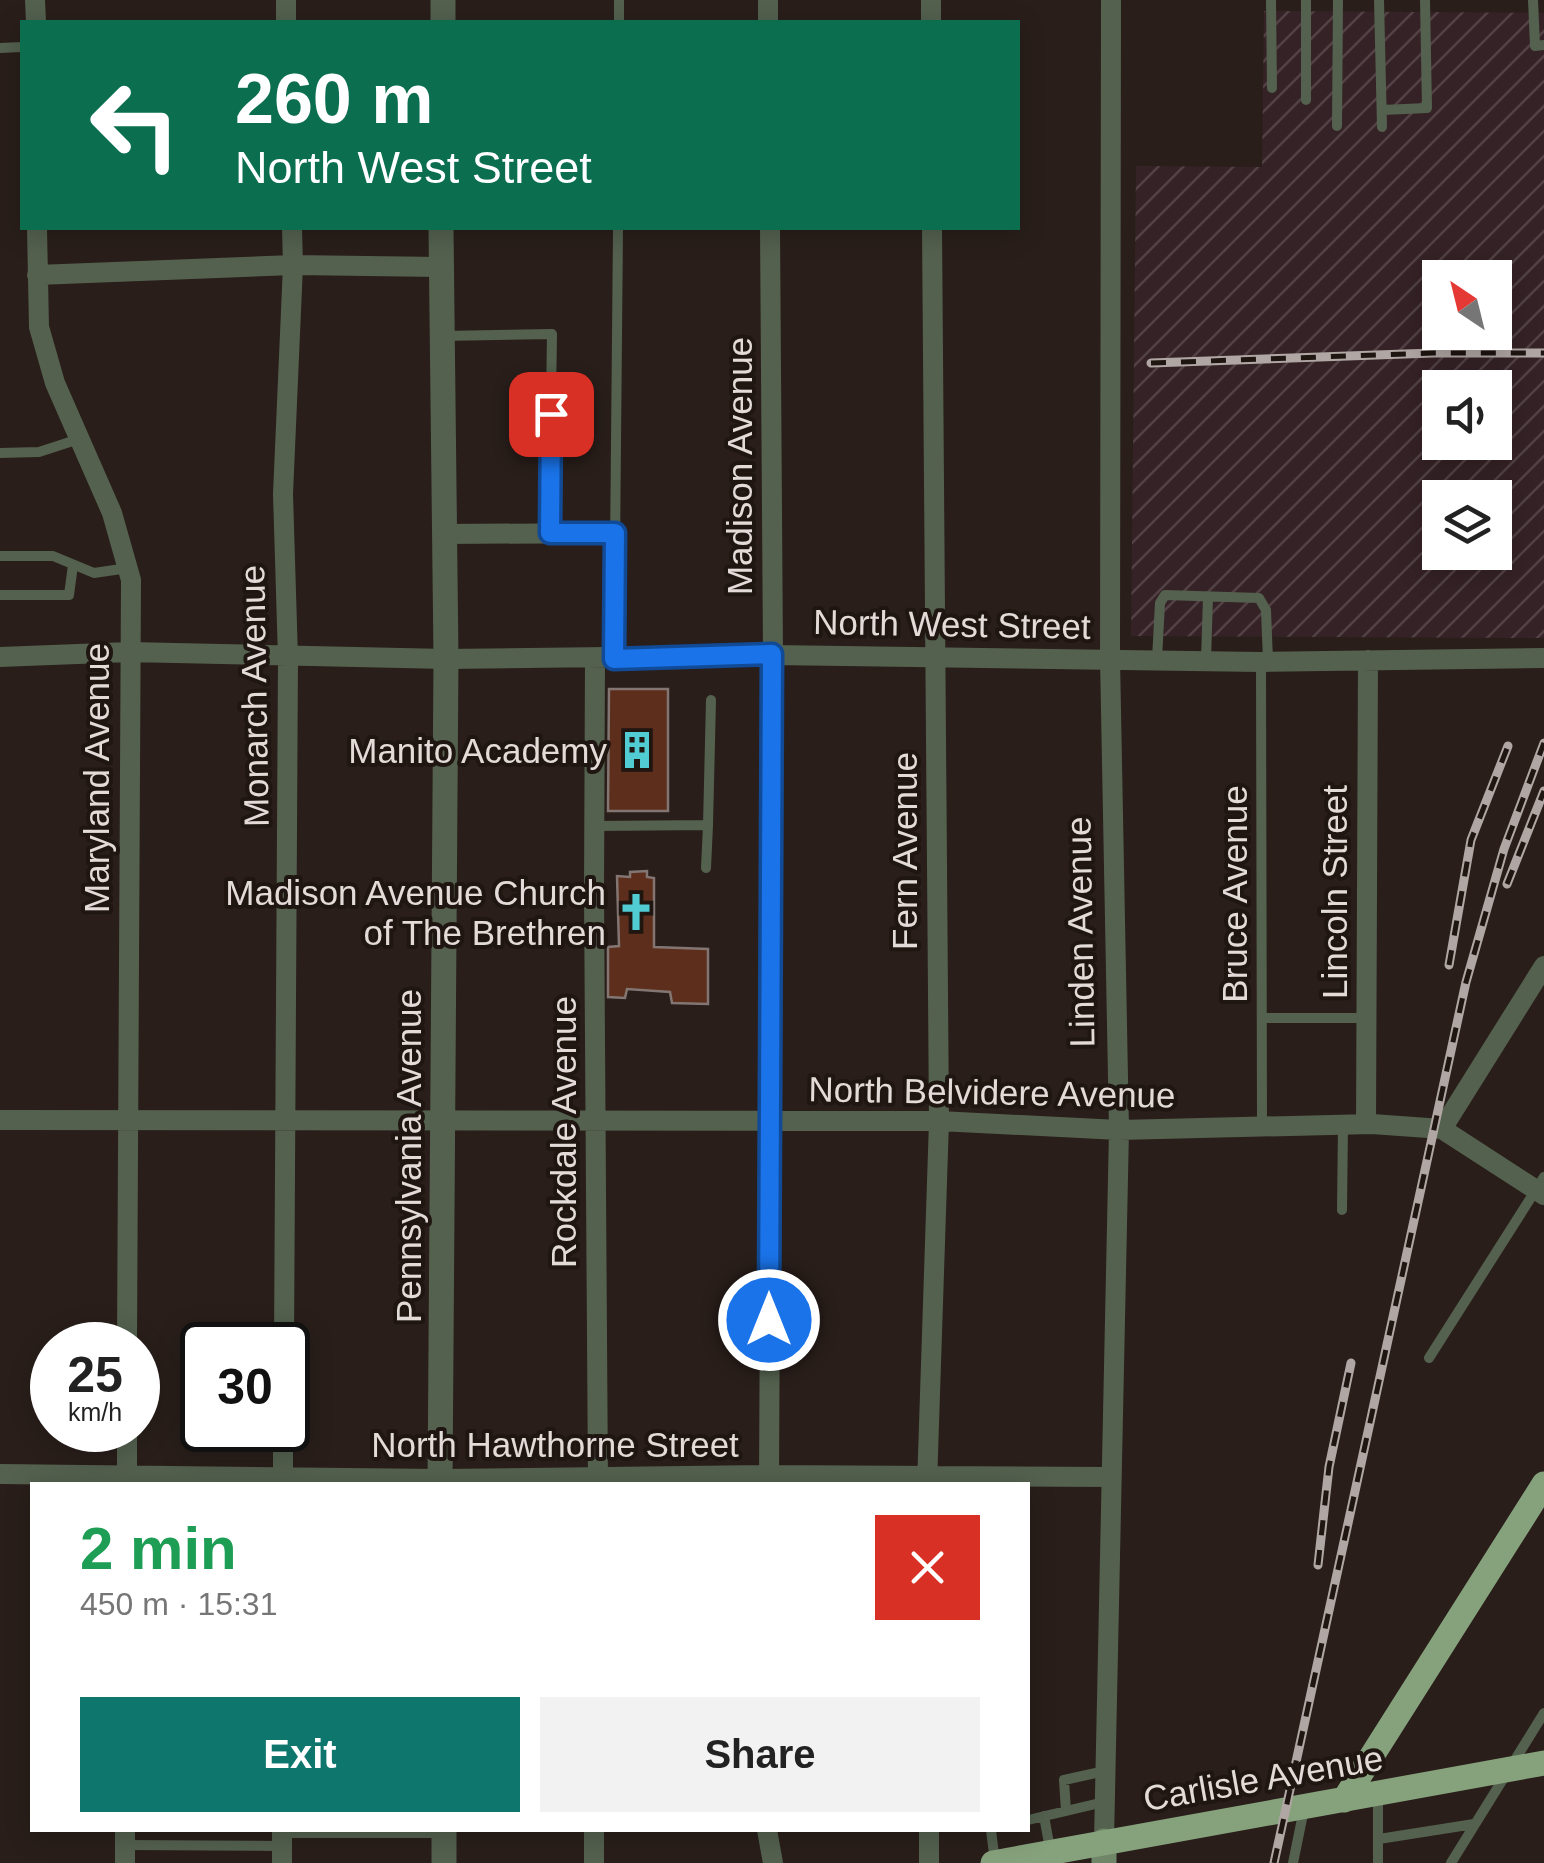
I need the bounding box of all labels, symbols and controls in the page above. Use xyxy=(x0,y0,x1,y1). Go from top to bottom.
icon: left xyxy=(70,60,200,190)
text: 260 m xyxy=(235,60,433,138)
text: North West Street xyxy=(235,142,592,193)
north arrow xyxy=(1422,260,1512,350)
map controls xyxy=(1422,260,1512,570)
street label: Madison Avenue xyxy=(720,337,759,595)
button: sound xyxy=(1422,370,1512,460)
pin xyxy=(509,372,594,457)
icon: arrive xyxy=(524,387,579,442)
button: layers xyxy=(1422,480,1512,570)
street label: Monarch Avenue xyxy=(232,565,276,827)
street label: North West Street xyxy=(813,602,1091,646)
street label: Maryland Avenue xyxy=(77,643,116,913)
building icon: Manito Academy xyxy=(616,729,658,771)
place label: Manito Academy xyxy=(348,731,607,770)
street label: Fern Avenue xyxy=(885,752,924,950)
street label: Bruce Avenue xyxy=(1215,785,1254,1003)
street label: Lincoln Street xyxy=(1315,785,1354,999)
street label: Linden Avenue xyxy=(1058,816,1102,1048)
place label: Madison Avenue Church of The Brethren xyxy=(225,873,606,952)
church icon: Madison Avenue Church of The Brethren xyxy=(615,891,657,933)
street label: Pennsylvania Avenue xyxy=(389,989,428,1323)
street label: Rockdale Avenue xyxy=(544,996,583,1268)
street label: North Belvidere Avenue xyxy=(808,1069,1176,1115)
position arrow xyxy=(717,1268,821,1372)
speed limit sign: 30 xyxy=(180,1322,310,1452)
text: 25 xyxy=(67,1347,123,1403)
text: km/h xyxy=(68,1398,122,1426)
street label: North Hawthorne Street xyxy=(371,1425,739,1464)
text: 2 min xyxy=(80,1515,237,1582)
button: close xyxy=(875,1515,980,1620)
text: 450 m · 15:31 xyxy=(80,1586,277,1622)
button: Exit xyxy=(80,1697,520,1812)
button: Share xyxy=(540,1697,980,1812)
street label: Carlisle Avenue xyxy=(1140,1738,1386,1818)

